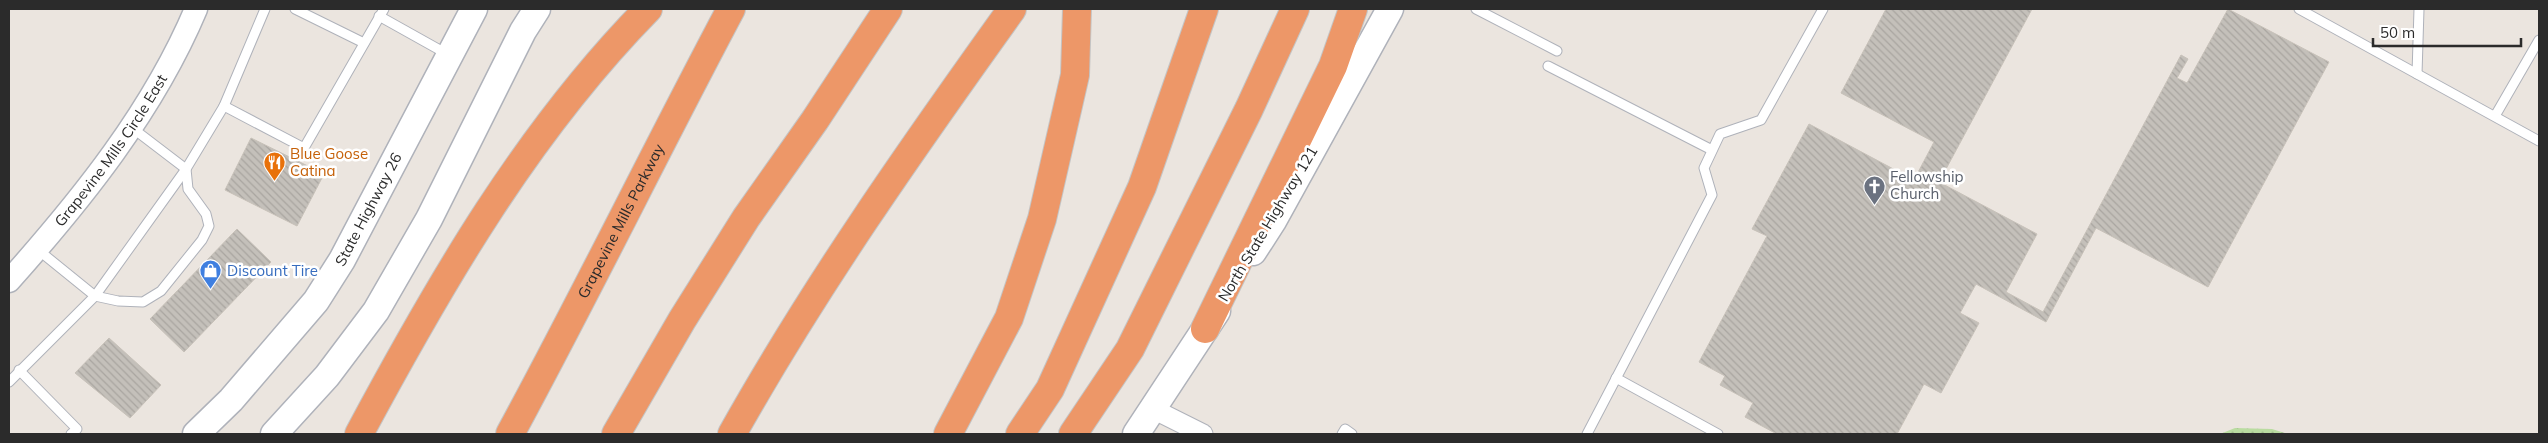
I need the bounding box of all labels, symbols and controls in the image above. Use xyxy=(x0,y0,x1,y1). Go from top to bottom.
scale bar xyxy=(2373,15,2520,47)
text: 50 m xyxy=(2380,23,2415,42)
street label: Grapevine Mills Circle East xyxy=(50,71,171,230)
street label: Grapevine Mills Parkway xyxy=(573,141,668,302)
street label: North State Highway 121 xyxy=(1214,143,1322,305)
place label: Blue Goose Catina xyxy=(290,144,368,180)
street label: State Highway 26 xyxy=(331,149,406,270)
restaurant icon: Blue Goose Catina xyxy=(262,151,286,182)
place label: Fellowship Church xyxy=(1890,167,1964,203)
church icon: Fellowship Church xyxy=(1862,174,1886,205)
shop icon: Discount Tire xyxy=(199,259,223,290)
place label: Discount Tire xyxy=(227,261,318,280)

